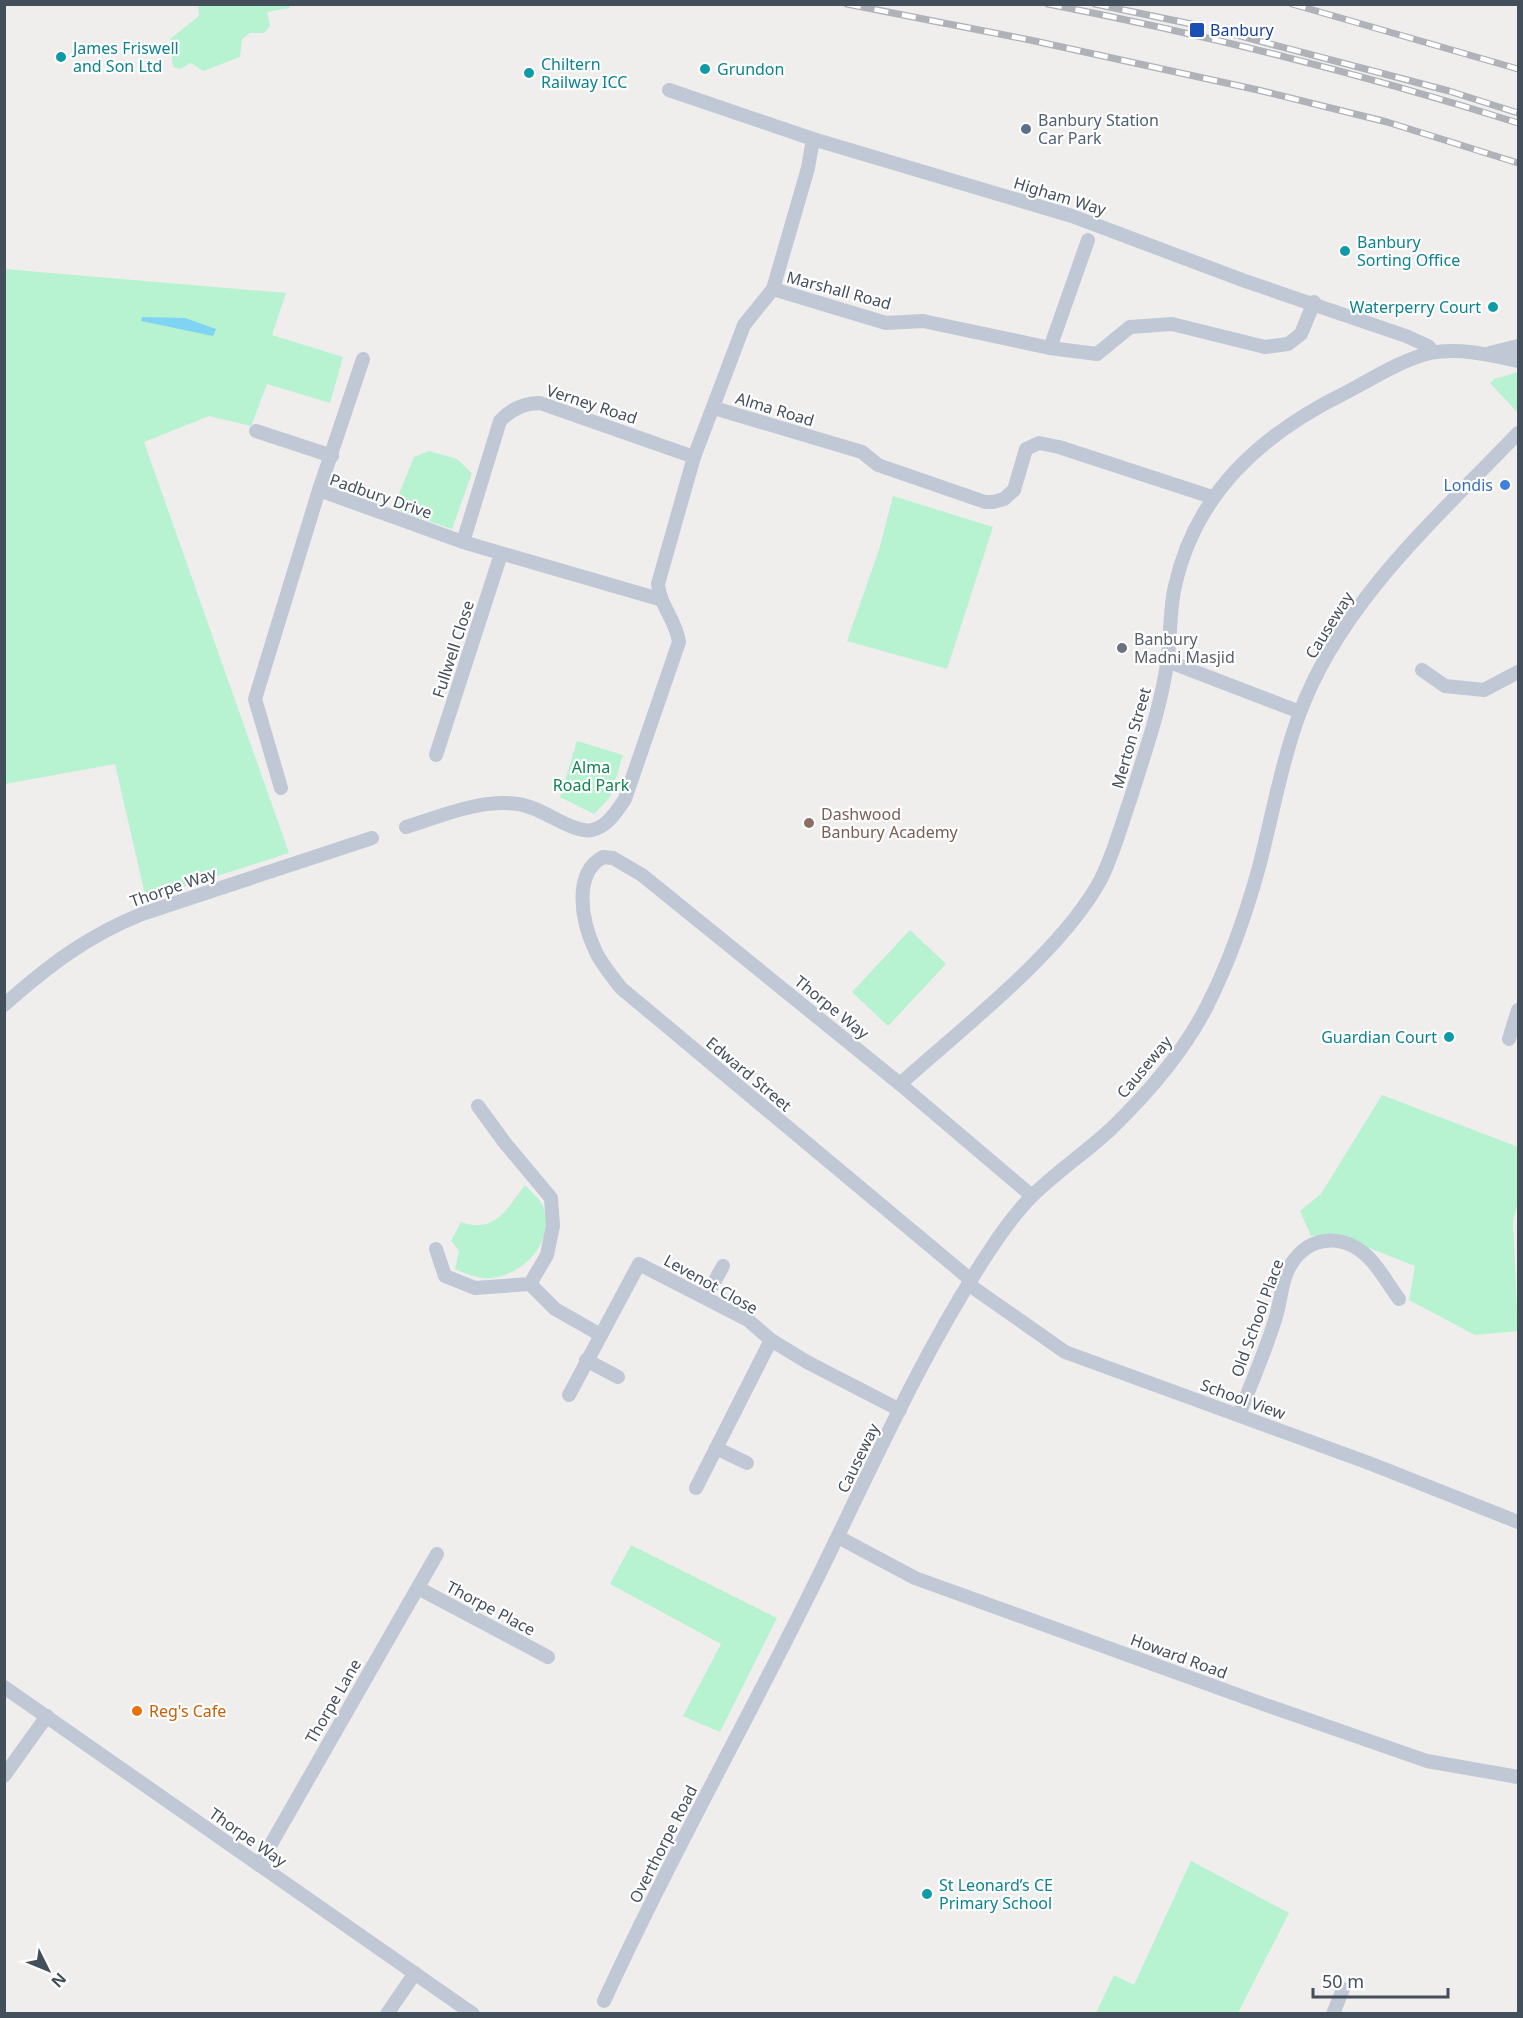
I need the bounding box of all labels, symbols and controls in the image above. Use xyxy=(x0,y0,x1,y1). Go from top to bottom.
place label: Banbury xyxy=(1210,19,1275,41)
marker: Banbury xyxy=(1188,21,1206,39)
place label: James Friswell and Son Ltd xyxy=(71,37,179,77)
marker: James Friswell and Son Ltd xyxy=(54,50,68,64)
place label: Chiltern Railway ICC xyxy=(541,53,627,93)
place label: Grundon xyxy=(717,58,784,80)
marker: Grundon xyxy=(698,62,712,76)
marker: Chiltern Railway ICC xyxy=(522,66,536,80)
place label: Banbury Station Car Park xyxy=(1038,109,1159,149)
marker: Banbury Station Car Park xyxy=(1019,122,1033,136)
street label: Higham Way xyxy=(1011,172,1110,221)
place label: Banbury Sorting Office xyxy=(1357,231,1460,271)
marker: Banbury Sorting Office xyxy=(1338,244,1352,258)
street label: Marshall Road xyxy=(784,265,894,315)
place label: Waterperry Court xyxy=(1350,296,1481,318)
marker: Waterperry Court xyxy=(1486,300,1500,314)
street label: Verney Road xyxy=(544,379,640,429)
street label: Alma Road xyxy=(733,387,817,431)
street label: Padbury Drive xyxy=(327,468,435,524)
place label: Londis xyxy=(1443,474,1493,496)
marker: Londis xyxy=(1498,478,1512,492)
street label: Causeway xyxy=(1300,587,1359,663)
street label: Fullwell Close xyxy=(427,598,479,700)
place label: Banbury Madni Masjid xyxy=(1134,628,1235,668)
marker: Banbury Madni Masjid xyxy=(1115,641,1129,655)
street label: Merton Street xyxy=(1106,685,1156,791)
park label: Alma Road Park xyxy=(553,756,630,796)
place label: Dashwood Banbury Academy xyxy=(821,803,959,843)
marker: Dashwood Banbury Academy xyxy=(802,816,816,830)
street label: Thorpe Way xyxy=(127,862,220,912)
street label: Thorpe Way xyxy=(790,970,874,1044)
place label: Guardian Court xyxy=(1321,1026,1437,1048)
marker: Guardian Court xyxy=(1442,1030,1456,1044)
street label: Causeway xyxy=(1111,1031,1177,1103)
street label: Edward Street xyxy=(702,1032,797,1116)
street label: Levenot Close xyxy=(660,1249,762,1319)
street label: Old School Place xyxy=(1225,1256,1289,1380)
street label: School View xyxy=(1197,1373,1289,1425)
street label: Causeway xyxy=(832,1419,885,1497)
street label: Thorpe Place xyxy=(443,1575,539,1641)
street label: Howard Road xyxy=(1128,1628,1230,1684)
street label: Thorpe Lane xyxy=(300,1655,366,1747)
place label: Reg's Cafe xyxy=(149,1700,226,1722)
marker: Reg's Cafe xyxy=(130,1704,144,1718)
street label: Overthorpe Road xyxy=(624,1781,702,1907)
street label: Thorpe Way xyxy=(205,1802,292,1872)
place label: St Leonard’s CE Primary School xyxy=(939,1874,1053,1914)
marker: St Leonard’s CE Primary School xyxy=(920,1887,934,1901)
north arrow xyxy=(18,1940,78,2000)
scale bar xyxy=(1313,1961,1448,1999)
text: N xyxy=(46,1968,71,1992)
text: 50 m xyxy=(1322,1969,1364,1993)

